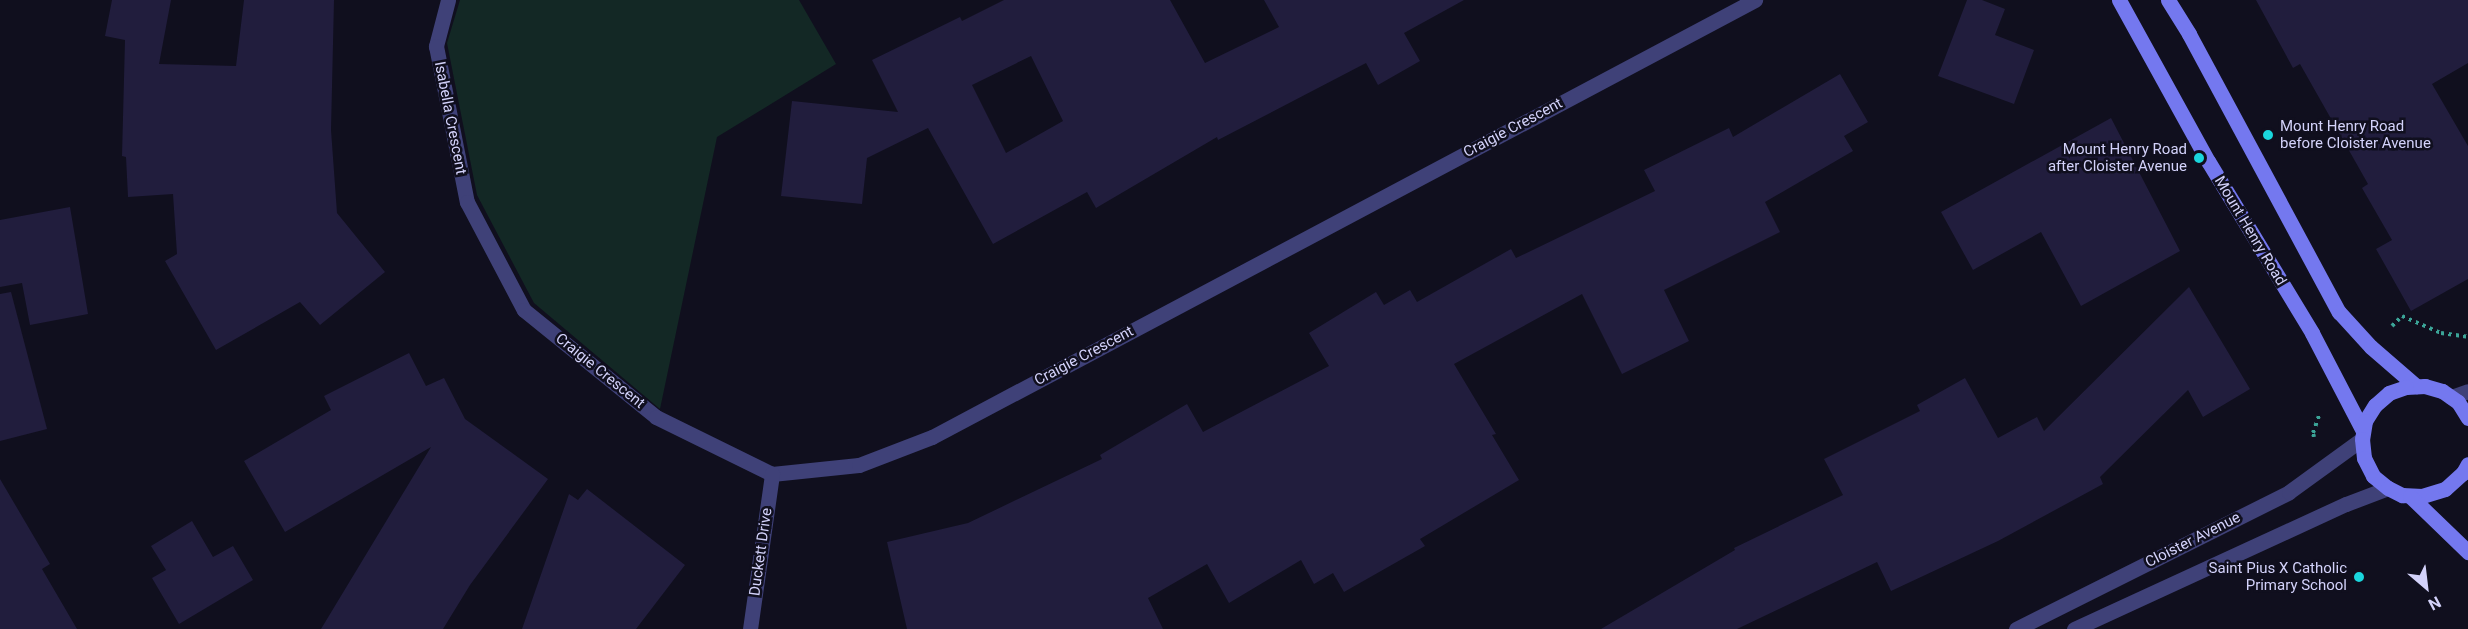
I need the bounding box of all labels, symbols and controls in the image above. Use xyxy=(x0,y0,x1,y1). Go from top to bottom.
street label: Isabella Crescent xyxy=(430,60,470,176)
street label: Craigie Crescent xyxy=(1460,94,1566,162)
place label: Mount Henry Road before Cloister Avenue xyxy=(2280,117,2431,152)
marker: Mount Henry Road before Cloister Avenue xyxy=(2261,128,2275,142)
place label: Mount Henry Road after Cloister Avenue xyxy=(2048,140,2187,175)
marker: Mount Henry Road after Cloister Avenue xyxy=(2192,151,2206,165)
street label: Mount Henry Road xyxy=(2210,173,2290,289)
street label: Craigie Crescent xyxy=(1031,322,1137,390)
street label: Craigie Crescent xyxy=(552,330,648,412)
street label: Duckett Drive xyxy=(746,507,776,597)
street label: Cloister Avenue xyxy=(2143,508,2243,572)
north arrow xyxy=(2396,557,2456,617)
place label: Saint Pius X Catholic Primary School xyxy=(2209,559,2347,594)
marker: Saint Pius X Catholic Primary School xyxy=(2352,570,2366,584)
text: N xyxy=(2425,592,2444,614)

